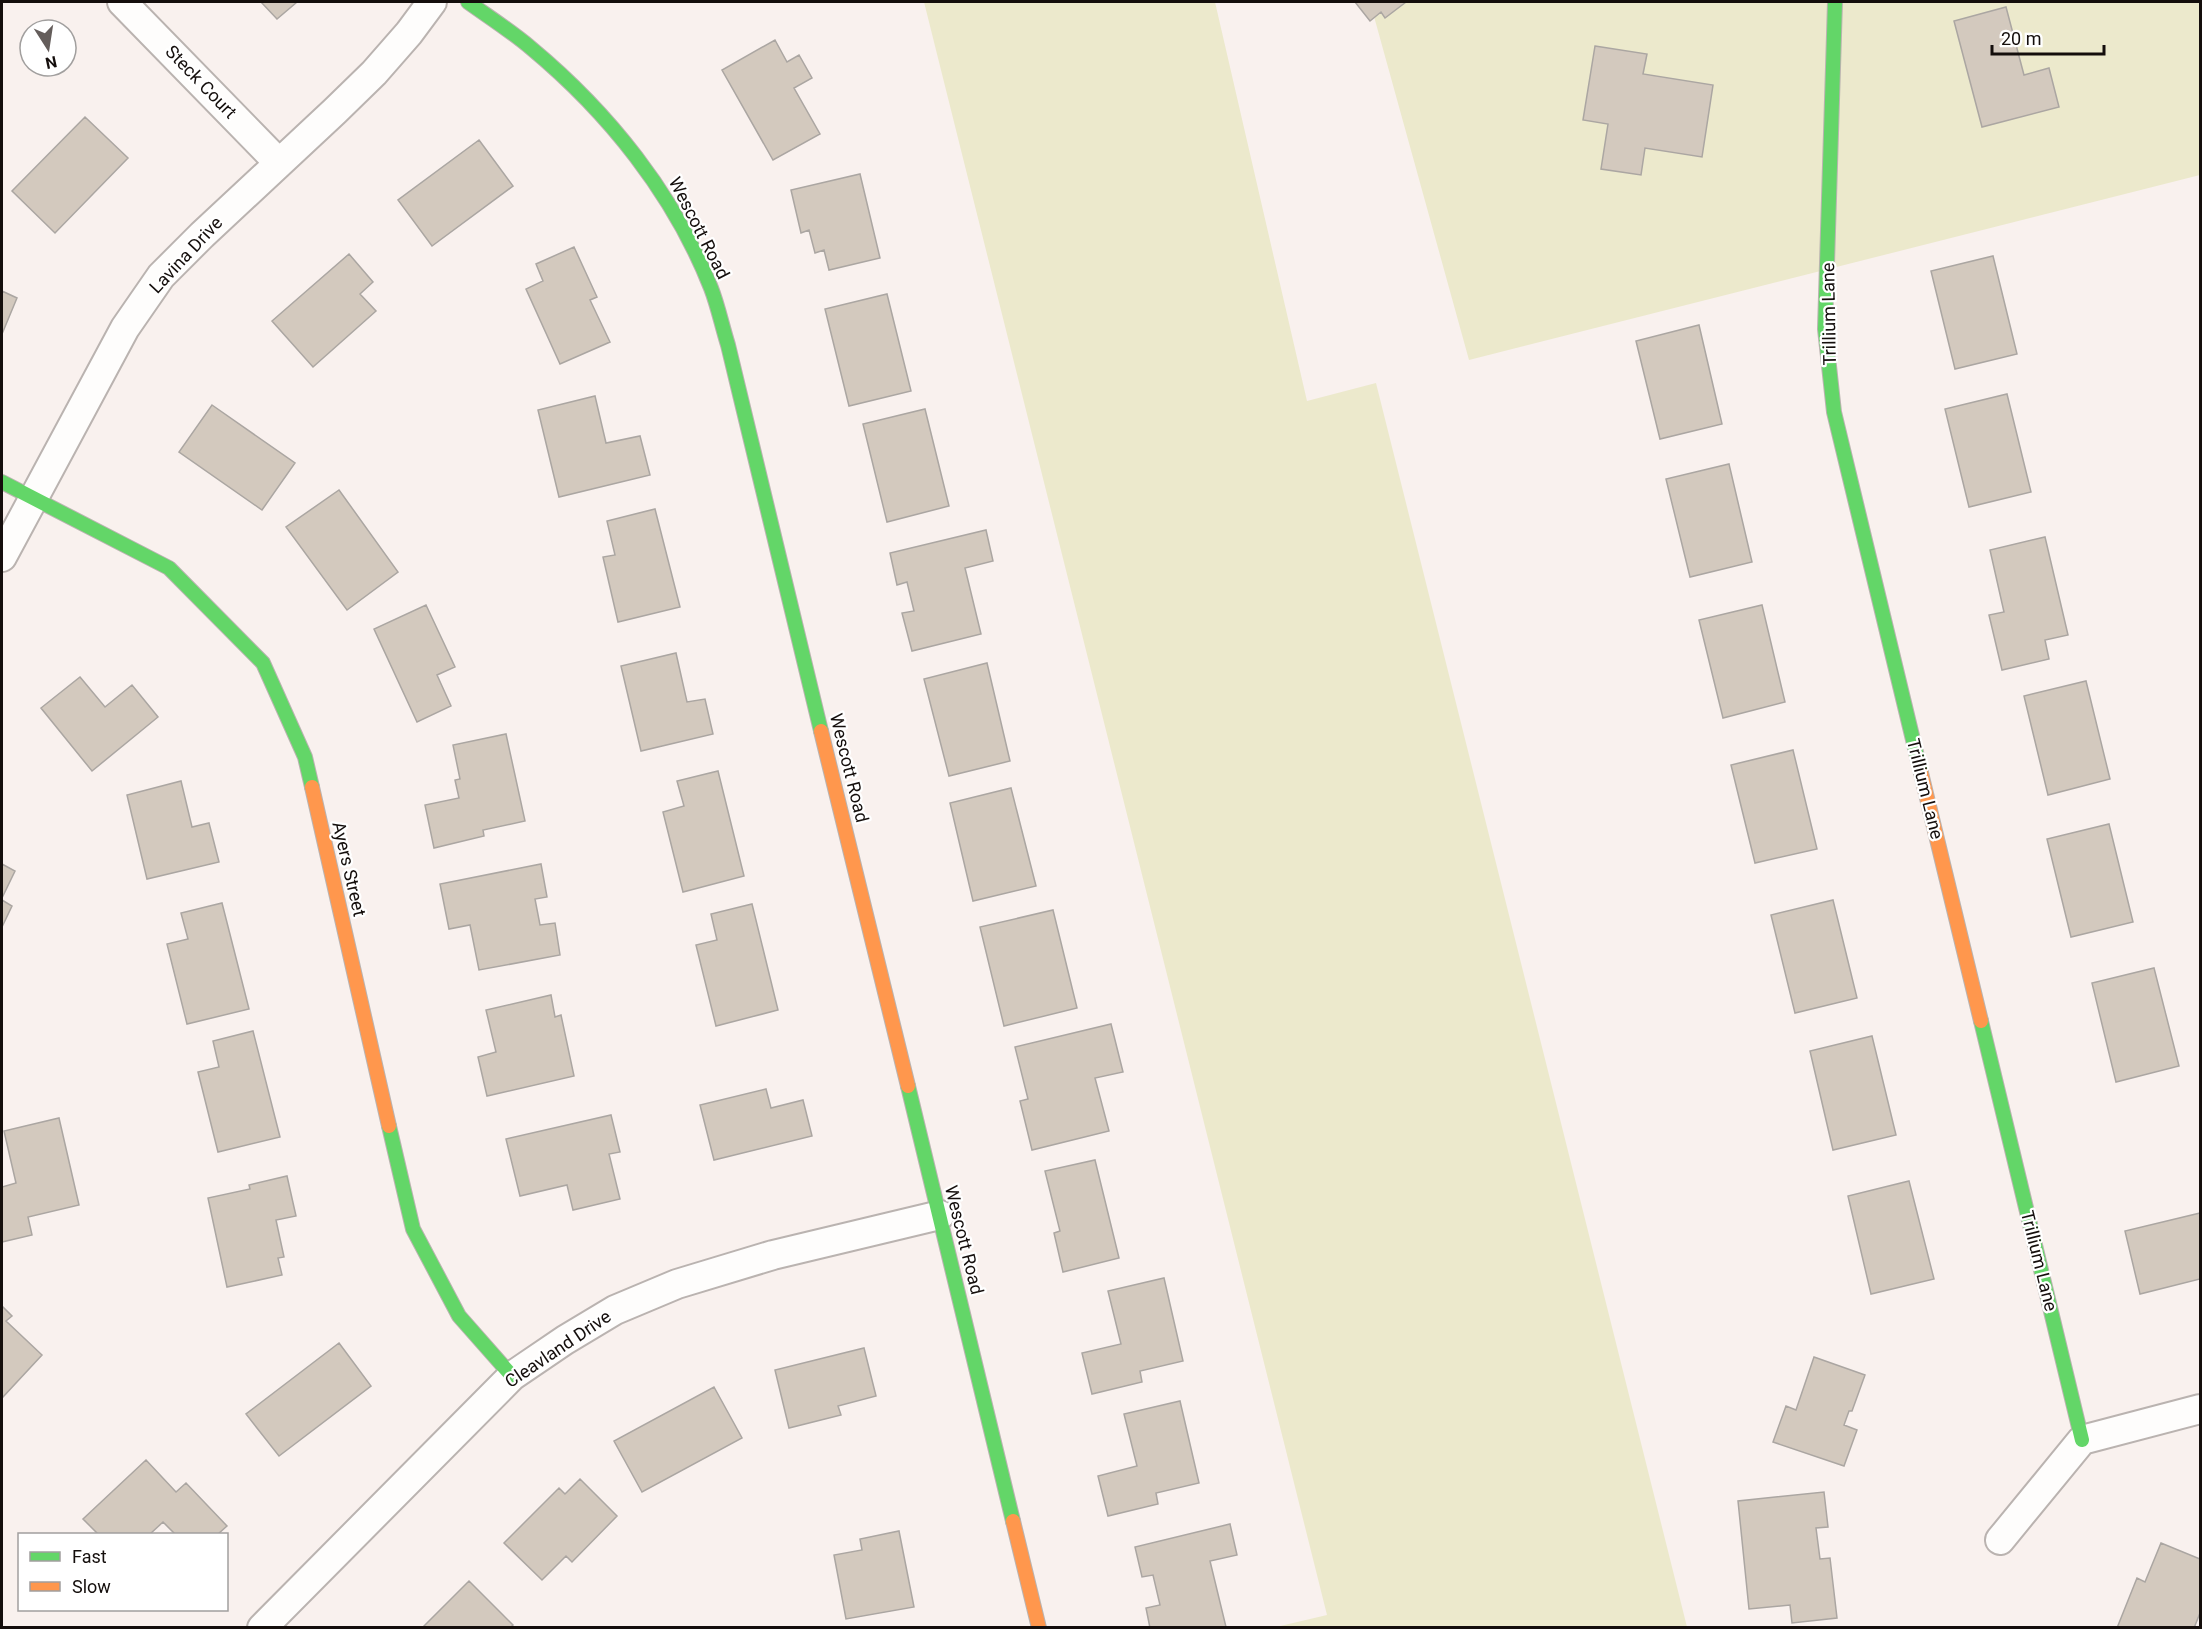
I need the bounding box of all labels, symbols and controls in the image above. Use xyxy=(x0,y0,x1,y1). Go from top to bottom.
north arrow xyxy=(18,18,78,78)
scale bar xyxy=(1992,18,2104,56)
text: 20 m xyxy=(2001,28,2041,49)
street label: Steck Court xyxy=(161,41,241,123)
text: N xyxy=(44,52,59,73)
street label: Wescott Road xyxy=(665,173,734,282)
street label: Lavina Drive xyxy=(145,212,226,297)
street label: Trillium Lane xyxy=(1817,262,1840,366)
street label: Wescott Road xyxy=(826,711,873,825)
street label: Trillium Lane xyxy=(1903,736,1948,841)
street label: Ayers Street xyxy=(328,819,371,918)
street label: Wescott Road xyxy=(941,1183,988,1297)
street label: Trillium Lane xyxy=(2017,1208,2062,1313)
street label: Cleavland Drive xyxy=(501,1305,615,1392)
legend xyxy=(18,1533,228,1611)
text: Fast xyxy=(72,1546,107,1567)
text: Slow xyxy=(72,1576,111,1597)

